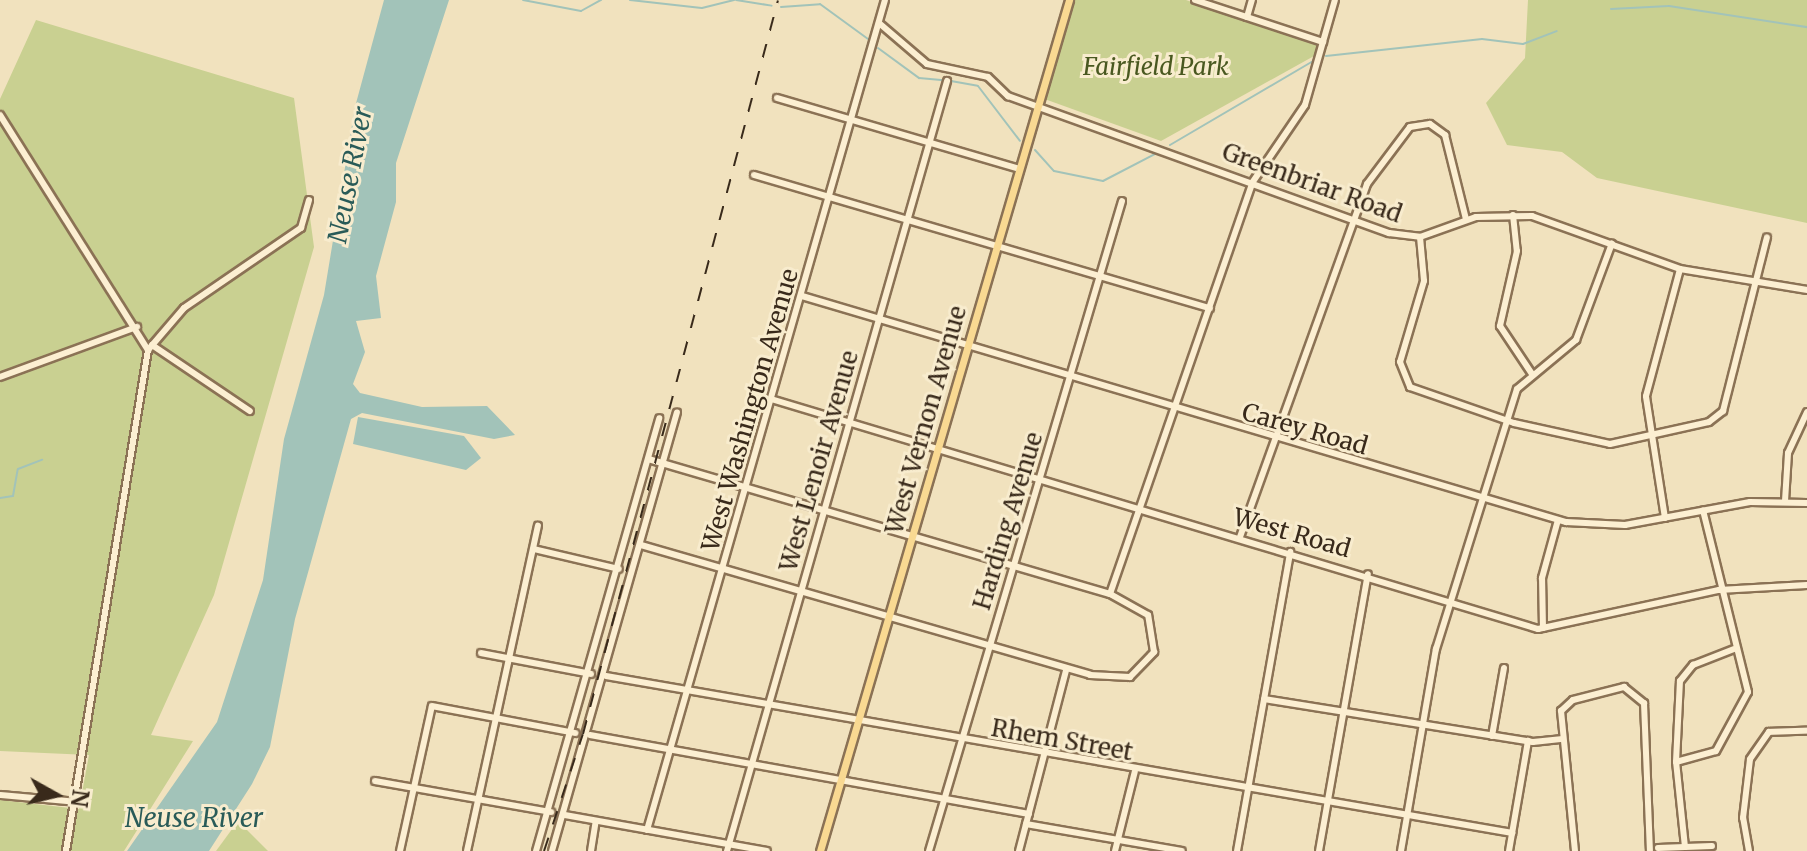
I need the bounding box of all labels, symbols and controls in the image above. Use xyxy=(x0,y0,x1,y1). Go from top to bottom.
park label: Fairfield Park xyxy=(1083,53,1229,81)
water label: Neuse River xyxy=(321,104,379,246)
street label: Greenbriar Road xyxy=(1218,137,1406,229)
street label: West Washington Avenue xyxy=(696,266,804,554)
street label: West Vernon Avenue xyxy=(880,303,972,537)
street label: West Lenoir Avenue xyxy=(774,347,864,575)
street label: Carey Road xyxy=(1239,397,1371,461)
street label: Harding Avenue xyxy=(967,429,1049,613)
street label: West Road xyxy=(1230,503,1354,563)
street label: Rhem Street xyxy=(989,713,1135,767)
north arrow xyxy=(16,755,96,835)
text: N xyxy=(65,788,95,809)
water label: Neuse River xyxy=(125,802,263,834)

